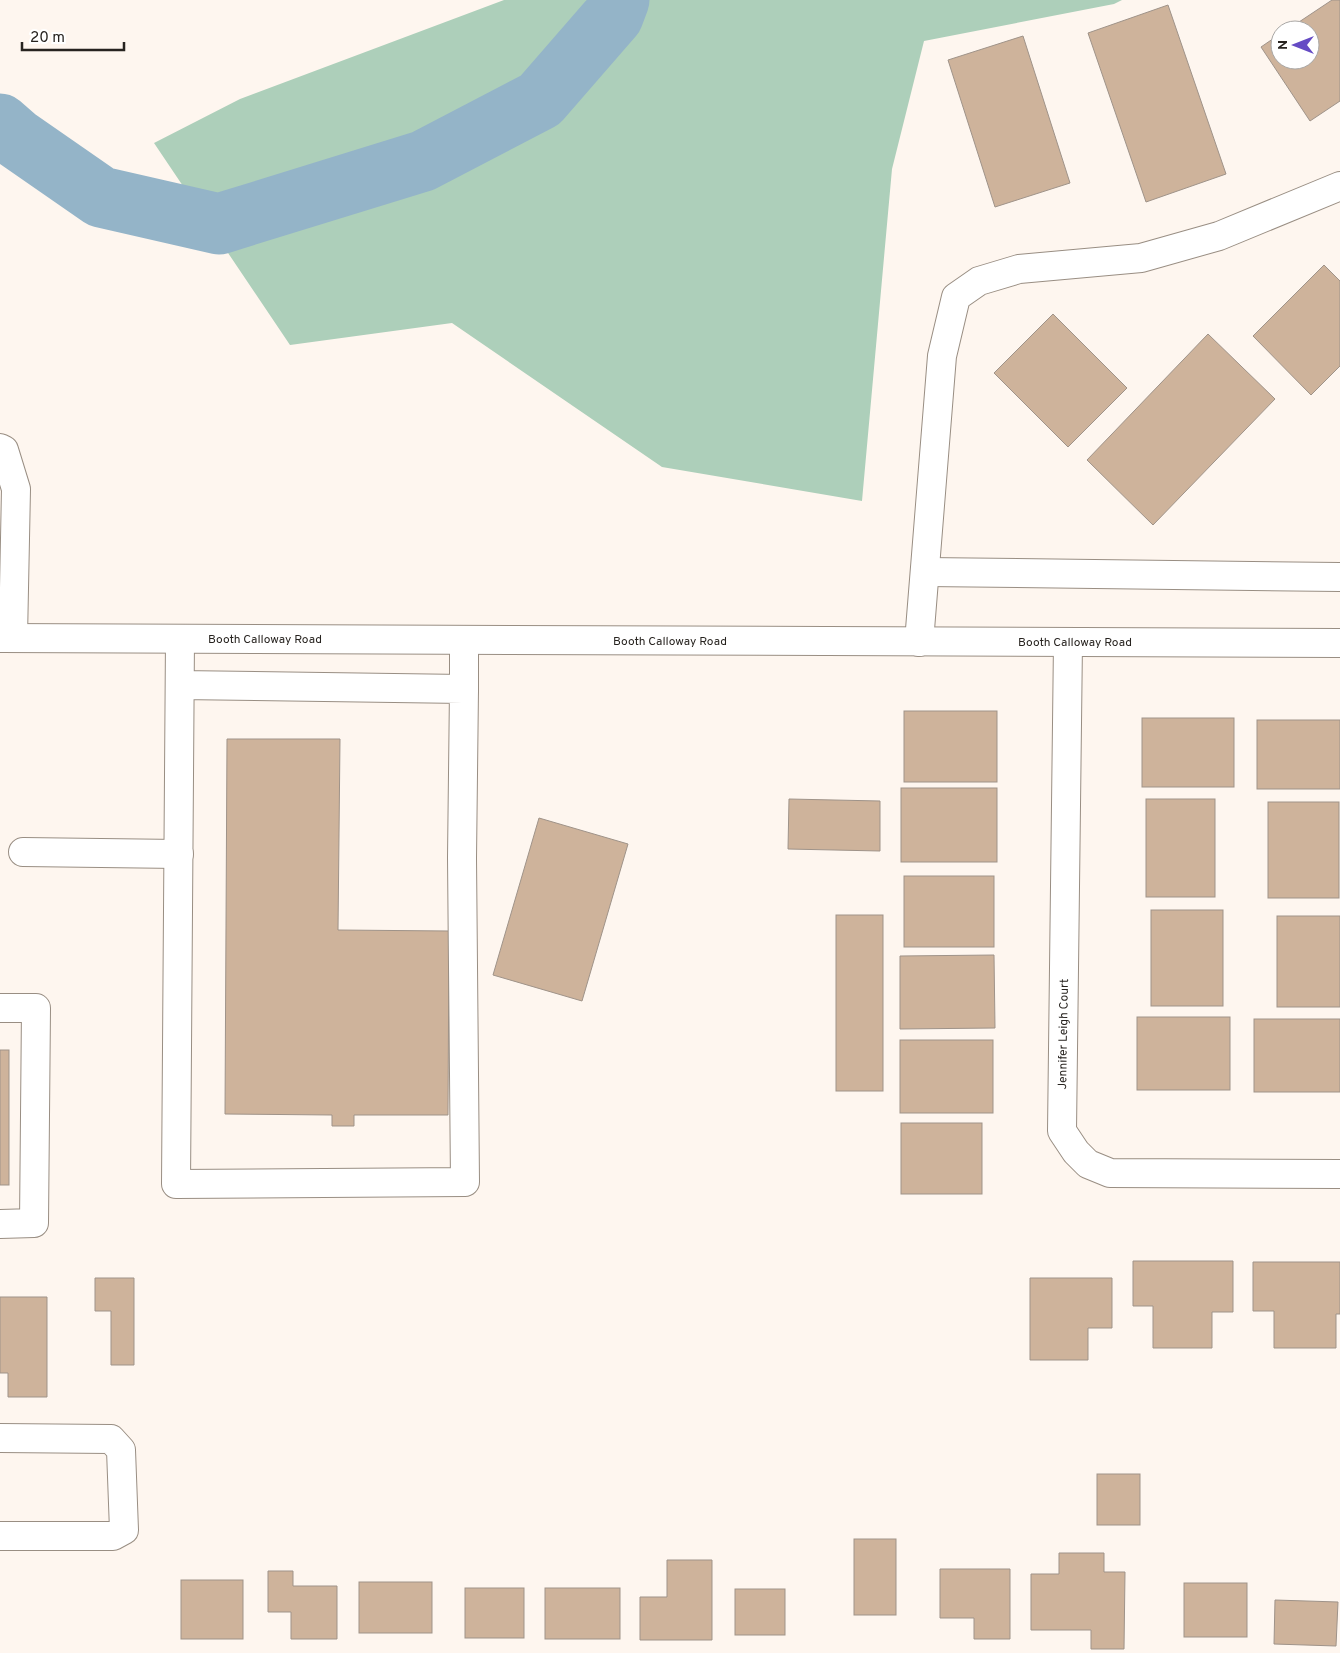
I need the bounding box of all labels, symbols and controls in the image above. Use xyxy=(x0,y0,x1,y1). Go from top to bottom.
scale bar xyxy=(22,20,125,52)
north arrow xyxy=(1270,20,1320,70)
text: 20 m xyxy=(30,29,65,48)
text: N xyxy=(1275,40,1292,50)
street label: Booth Calloway Road xyxy=(208,632,322,648)
street label: Booth Calloway Road xyxy=(613,634,727,650)
street label: Booth Calloway Road xyxy=(1018,635,1132,651)
street label: Jennifer Leigh Court xyxy=(1055,978,1073,1090)

